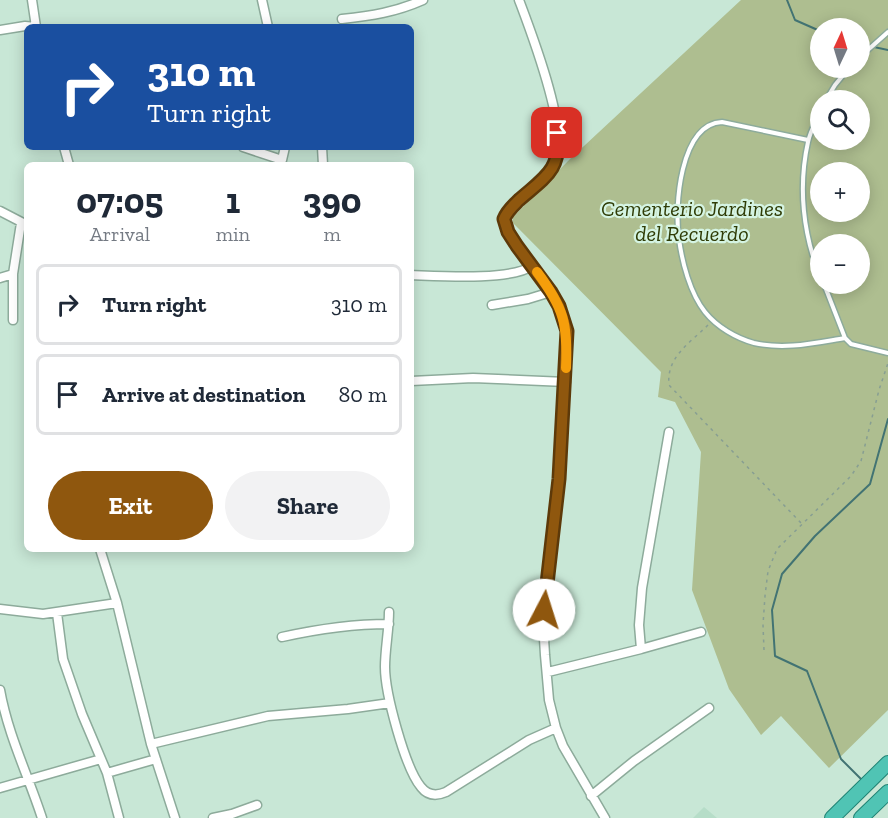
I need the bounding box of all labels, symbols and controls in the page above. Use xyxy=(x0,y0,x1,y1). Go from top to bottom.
north arrow xyxy=(810,18,870,78)
map controls xyxy=(810,18,870,294)
text: 310 m xyxy=(147,46,255,97)
icon: right xyxy=(48,48,126,126)
button: search xyxy=(810,90,870,150)
text: Turn right xyxy=(147,97,271,129)
pin xyxy=(531,107,582,158)
icon: arrive xyxy=(540,116,573,149)
button: + xyxy=(810,162,870,222)
text: 07:05 xyxy=(76,179,163,222)
text: 1 xyxy=(226,179,240,222)
text: 390 xyxy=(302,179,362,222)
park label: Cementerio Jardines del Recuerdo xyxy=(601,195,783,247)
text: Arrival xyxy=(90,222,150,246)
text: min xyxy=(216,222,250,246)
text: m xyxy=(323,222,341,246)
button: − xyxy=(810,234,870,294)
icon: right xyxy=(51,288,84,321)
text: Turn right xyxy=(102,291,206,318)
text: 310 m xyxy=(331,291,387,318)
icon: arrive xyxy=(51,378,84,411)
text: Arrive at destination xyxy=(102,381,305,408)
text: 80 m xyxy=(339,381,387,408)
button: Exit xyxy=(48,471,213,540)
button: Share xyxy=(225,471,390,540)
position arrow xyxy=(512,578,576,642)

